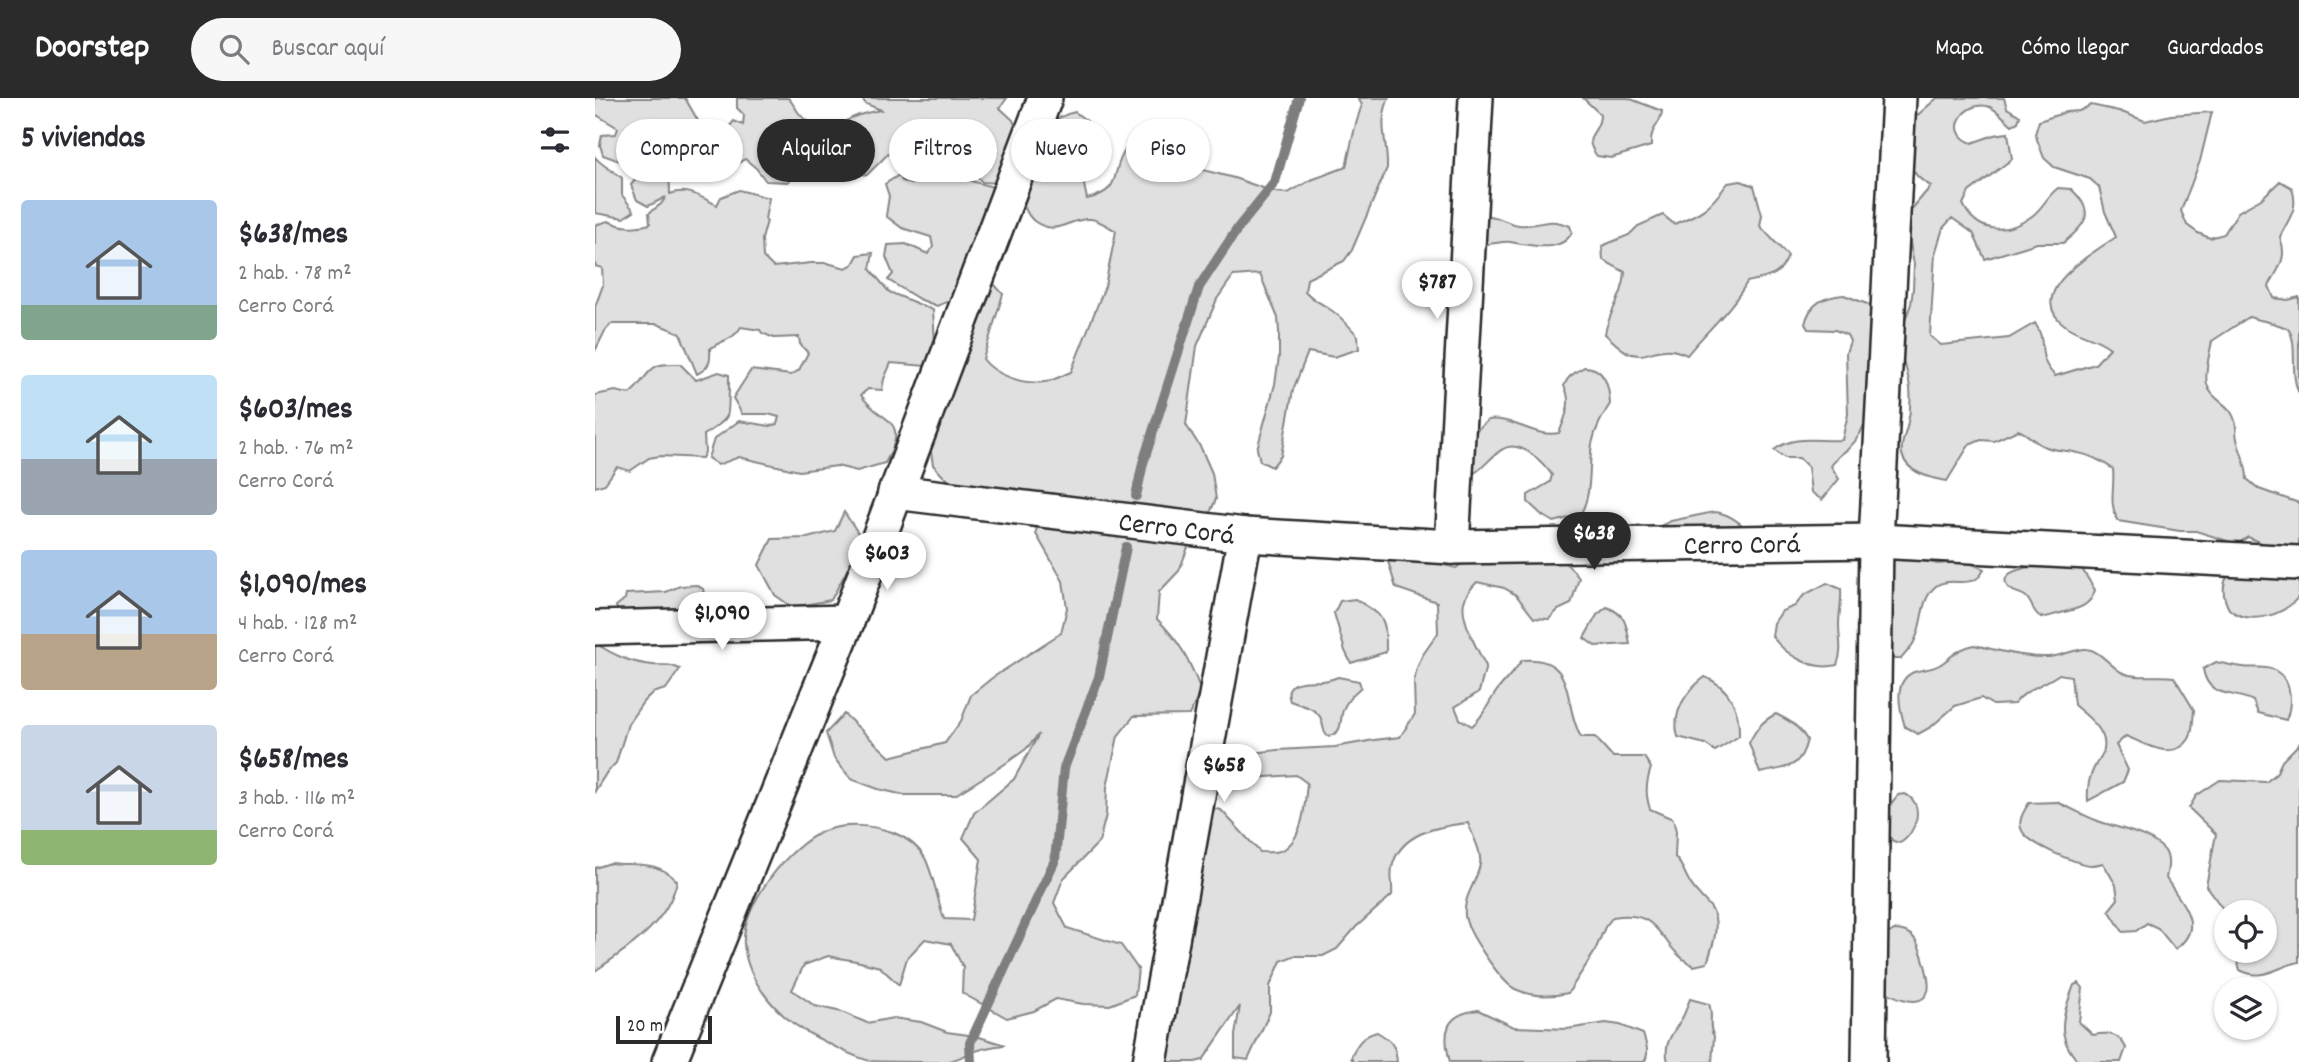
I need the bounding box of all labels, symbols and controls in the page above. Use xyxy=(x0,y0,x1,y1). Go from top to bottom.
search box xyxy=(191,18,681,81)
text: Doorstep xyxy=(35,26,149,73)
icon: search xyxy=(215,30,253,68)
text: Buscar aquí xyxy=(271,31,384,68)
text: Mapa xyxy=(1935,32,1983,66)
text: Cómo llegar xyxy=(2021,32,2129,66)
text: Guardados xyxy=(2167,32,2264,66)
text: 5 viviendas xyxy=(21,119,146,162)
chip: Comprar xyxy=(616,119,743,182)
chip: Alquilar xyxy=(757,119,875,182)
chip: Filtros xyxy=(889,119,997,182)
chip: Nuevo xyxy=(1011,119,1112,182)
chip: Piso xyxy=(1126,119,1210,182)
icon: filters xyxy=(536,121,574,159)
text: $638/mes xyxy=(238,215,348,258)
icon: home xyxy=(77,228,161,312)
text: 2 hab. · 78 m² xyxy=(238,258,352,291)
pin: $787 xyxy=(1396,262,1478,321)
text: $787 xyxy=(1418,267,1456,300)
text: Cerro Corá xyxy=(238,291,334,324)
text: $603/mes xyxy=(238,390,353,433)
icon: home xyxy=(77,403,161,487)
text: 2 hab. · 76 m² xyxy=(238,433,354,466)
text: Cerro Corá xyxy=(238,466,334,499)
street label: Cerro Corá xyxy=(1116,505,1237,559)
pin: $638 xyxy=(1553,512,1635,572)
text: $638 xyxy=(1573,518,1615,551)
street label: Cerro Corá xyxy=(1684,527,1801,569)
pin: $603 xyxy=(846,532,928,592)
text: $603 xyxy=(864,538,910,571)
text: $1,090/mes xyxy=(238,565,367,608)
icon: home xyxy=(77,578,161,662)
pin: $1,090 xyxy=(665,592,779,652)
text: $1,090 xyxy=(694,598,750,631)
text: 4 hab. · 128 m² xyxy=(238,608,357,641)
text: Cerro Corá xyxy=(238,641,334,674)
text: $658/mes xyxy=(238,740,349,783)
pin: $658 xyxy=(1183,744,1265,804)
text: $658 xyxy=(1203,750,1245,783)
icon: home xyxy=(77,753,161,837)
text: 3 hab. · 116 m² xyxy=(238,783,355,816)
text: Cerro Corá xyxy=(238,816,334,849)
map controls xyxy=(2214,900,2277,1040)
button: locate xyxy=(2214,900,2277,963)
button: layers xyxy=(2214,977,2277,1040)
scale bar xyxy=(616,1013,712,1045)
text: 20 m xyxy=(627,1014,663,1041)

